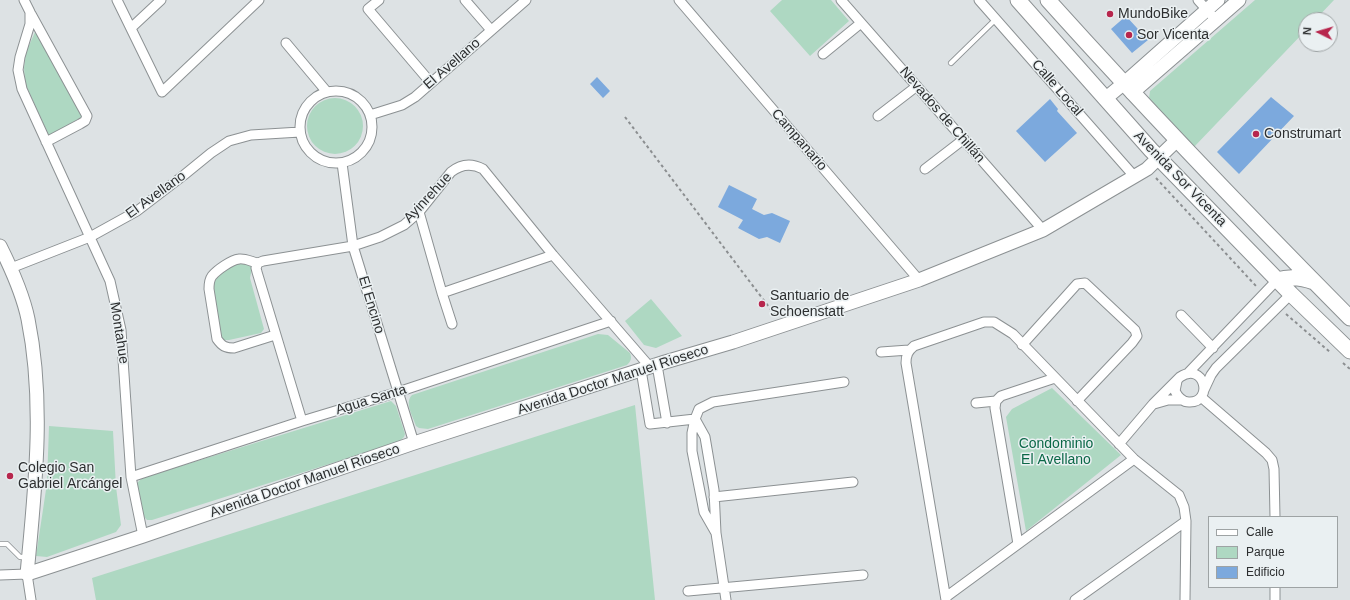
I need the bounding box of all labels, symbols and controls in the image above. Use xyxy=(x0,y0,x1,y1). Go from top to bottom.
place label: MundoBike xyxy=(1118,6,1188,22)
marker: MundoBike xyxy=(1105,9,1115,19)
north arrow xyxy=(1298,12,1338,52)
place label: Sor Vicenta xyxy=(1137,27,1209,43)
text: N xyxy=(1301,27,1313,36)
marker: Sor Vicenta xyxy=(1124,30,1134,40)
street label: El Avellano xyxy=(420,35,484,93)
street label: Calle Local xyxy=(1028,56,1086,120)
street label: Nevados de Chillán xyxy=(896,64,988,166)
street label: Campanario xyxy=(768,106,830,174)
place label: Construmart xyxy=(1264,126,1341,142)
street label: Avenida Sor Vicenta xyxy=(1130,128,1230,230)
marker: Construmart xyxy=(1251,129,1261,139)
street label: El Avellano xyxy=(123,168,189,222)
street label: Ayinrehue xyxy=(400,169,456,227)
street label: El Encino xyxy=(354,274,388,336)
place label: Santuario de Schoenstatt xyxy=(770,288,849,320)
marker: Santuario de Schoenstatt xyxy=(757,299,767,309)
street label: Montahue xyxy=(106,301,132,365)
street label: Avenida Doctor Manuel Rioseco xyxy=(515,341,711,419)
street label: Agua Santa xyxy=(334,381,408,419)
park label: Condominio El Avellano xyxy=(1019,436,1093,468)
street label: Avenida Doctor Manuel Rioseco xyxy=(208,441,402,521)
place label: Colegio San Gabriel Arcángel xyxy=(18,460,122,492)
marker: Colegio San Gabriel Arcángel xyxy=(5,471,15,481)
legend xyxy=(1208,516,1338,588)
text: Calle xyxy=(1246,525,1273,539)
text: Parque xyxy=(1246,545,1285,559)
text: Edificio xyxy=(1246,565,1285,579)

